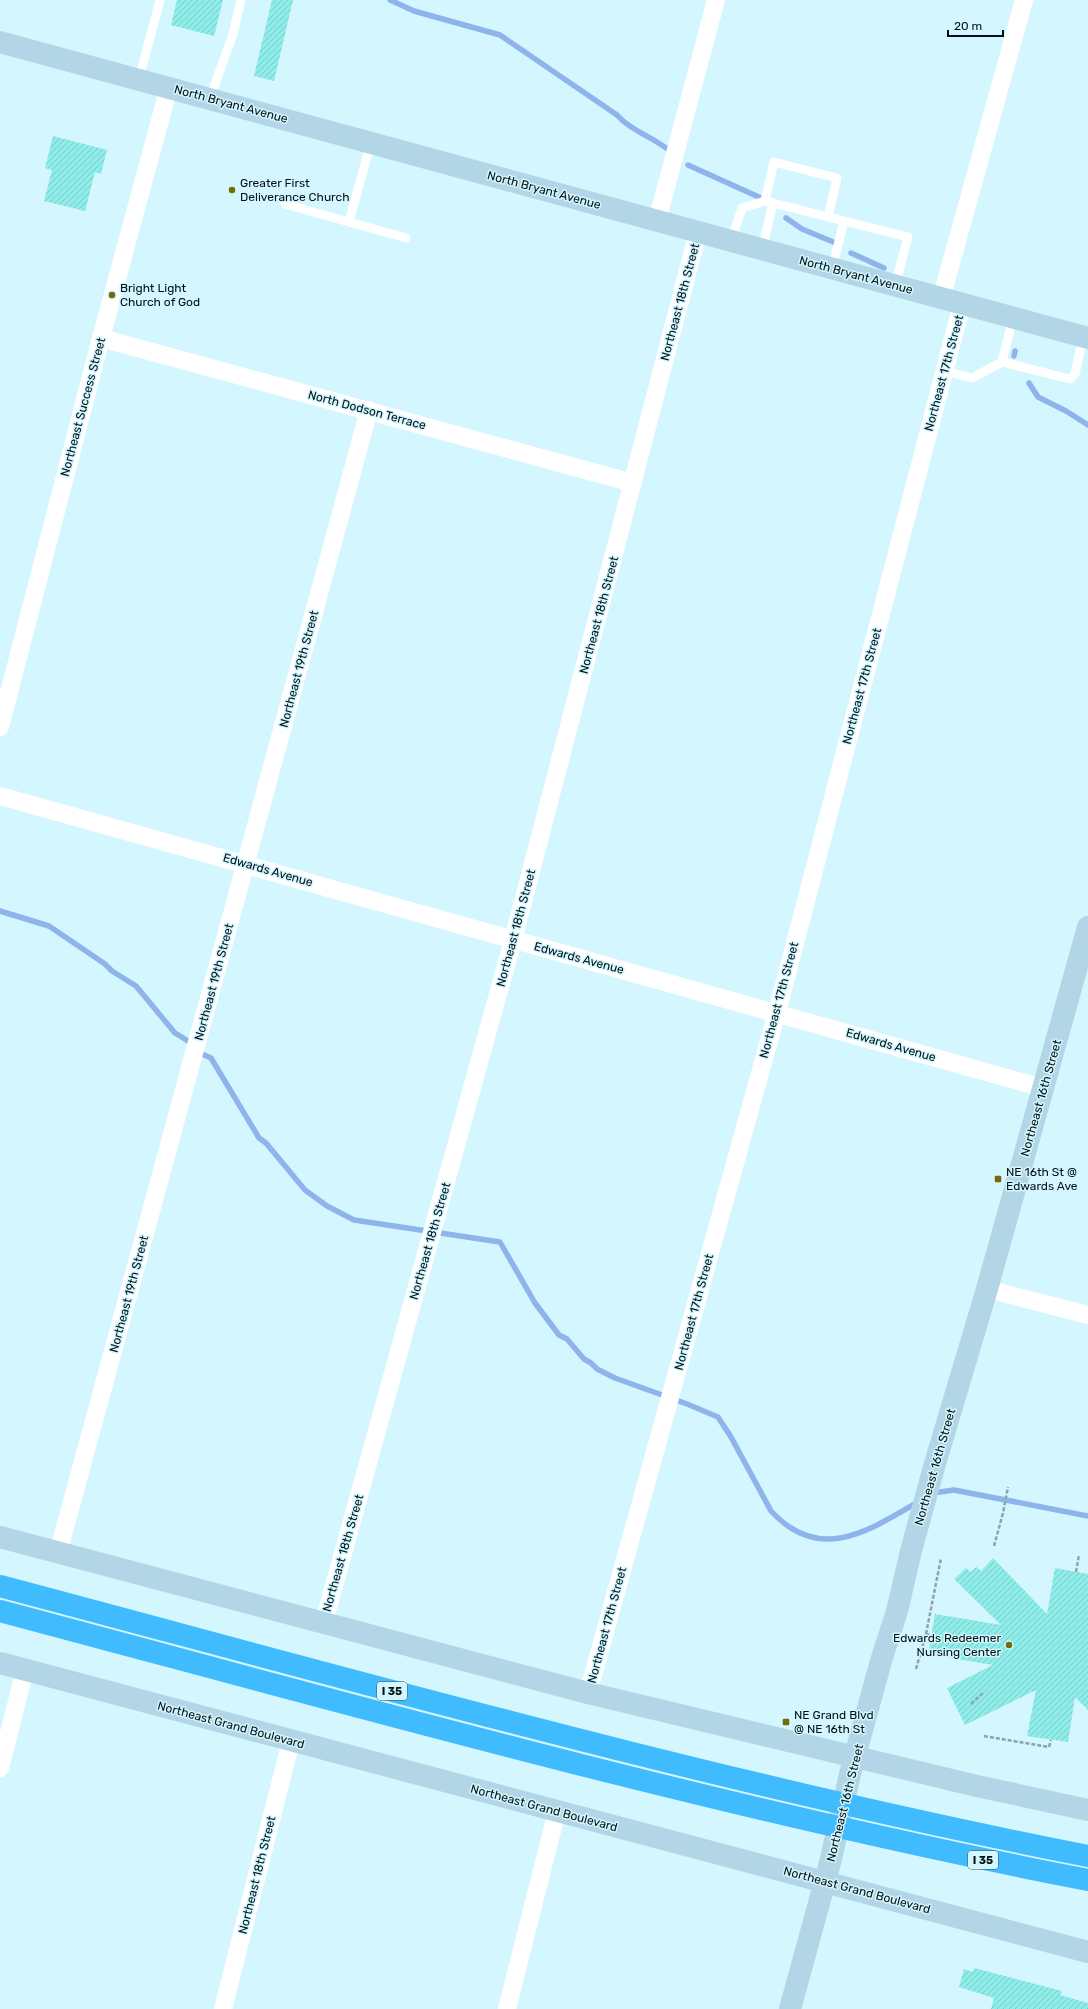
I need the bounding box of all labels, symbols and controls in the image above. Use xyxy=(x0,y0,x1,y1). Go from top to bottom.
scale bar xyxy=(948,12,1003,38)
text: 20 m xyxy=(954,19,982,33)
street label: North Bryant Avenue xyxy=(173,82,290,126)
street label: North Bryant Avenue xyxy=(486,168,603,212)
place label: Greater First Deliverance Church xyxy=(240,176,350,204)
marker: Greater First Deliverance Church xyxy=(227,185,237,195)
street label: Northeast 18th Street xyxy=(658,241,703,362)
street label: North Bryant Avenue xyxy=(798,253,915,297)
place label: Bright Light Church of God xyxy=(120,281,200,309)
marker: Bright Light Church of God xyxy=(107,290,117,300)
street label: Northeast 17th Street xyxy=(922,313,966,433)
street label: Northeast Success Street xyxy=(58,336,108,478)
street label: North Dodson Terrace xyxy=(307,388,428,433)
street label: Northeast 18th Street xyxy=(577,554,622,675)
street label: Northeast 19th Street xyxy=(277,609,321,729)
street label: Northeast 17th Street xyxy=(840,626,884,746)
street label: Edwards Avenue xyxy=(221,850,315,890)
street label: Northeast 18th Street xyxy=(494,867,539,988)
street label: Northeast 19th Street xyxy=(192,922,236,1042)
street label: Edwards Avenue xyxy=(532,939,626,977)
street label: Northeast 17th Street xyxy=(757,940,801,1060)
street label: Edwards Avenue xyxy=(844,1025,938,1065)
street label: Northeast 16th Street xyxy=(1018,1038,1064,1158)
place label: NE 16th St @ Edwards Ave xyxy=(1006,1165,1078,1193)
marker: NE 16th St @ Edwards Ave xyxy=(993,1174,1003,1184)
street label: Northeast 18th Street xyxy=(407,1180,454,1301)
street label: Northeast 19th Street xyxy=(107,1234,151,1354)
street label: Northeast 17th Street xyxy=(672,1252,716,1372)
street label: Northeast 16th Street xyxy=(912,1407,958,1527)
street label: Northeast 18th Street xyxy=(320,1492,367,1613)
street label: Northeast 17th Street xyxy=(585,1565,629,1685)
place label: Edwards Redeemer Nursing Center xyxy=(893,1631,1001,1659)
marker: Edwards Redeemer Nursing Center xyxy=(1004,1640,1014,1650)
road number: I 35 xyxy=(377,1682,407,1700)
street label: Northeast Grand Boulevard xyxy=(156,1699,306,1751)
place label: NE Grand Blvd @ NE 16th St xyxy=(794,1708,874,1736)
marker: NE Grand Blvd @ NE 16th St xyxy=(781,1717,791,1727)
street label: Northeast 16th Street xyxy=(824,1742,866,1863)
street label: Northeast Grand Boulevard xyxy=(469,1782,619,1834)
street label: Northeast 18th Street xyxy=(236,1814,279,1936)
road number: I 35 xyxy=(968,1851,998,1869)
street label: Northeast Grand Boulevard xyxy=(782,1864,932,1916)

